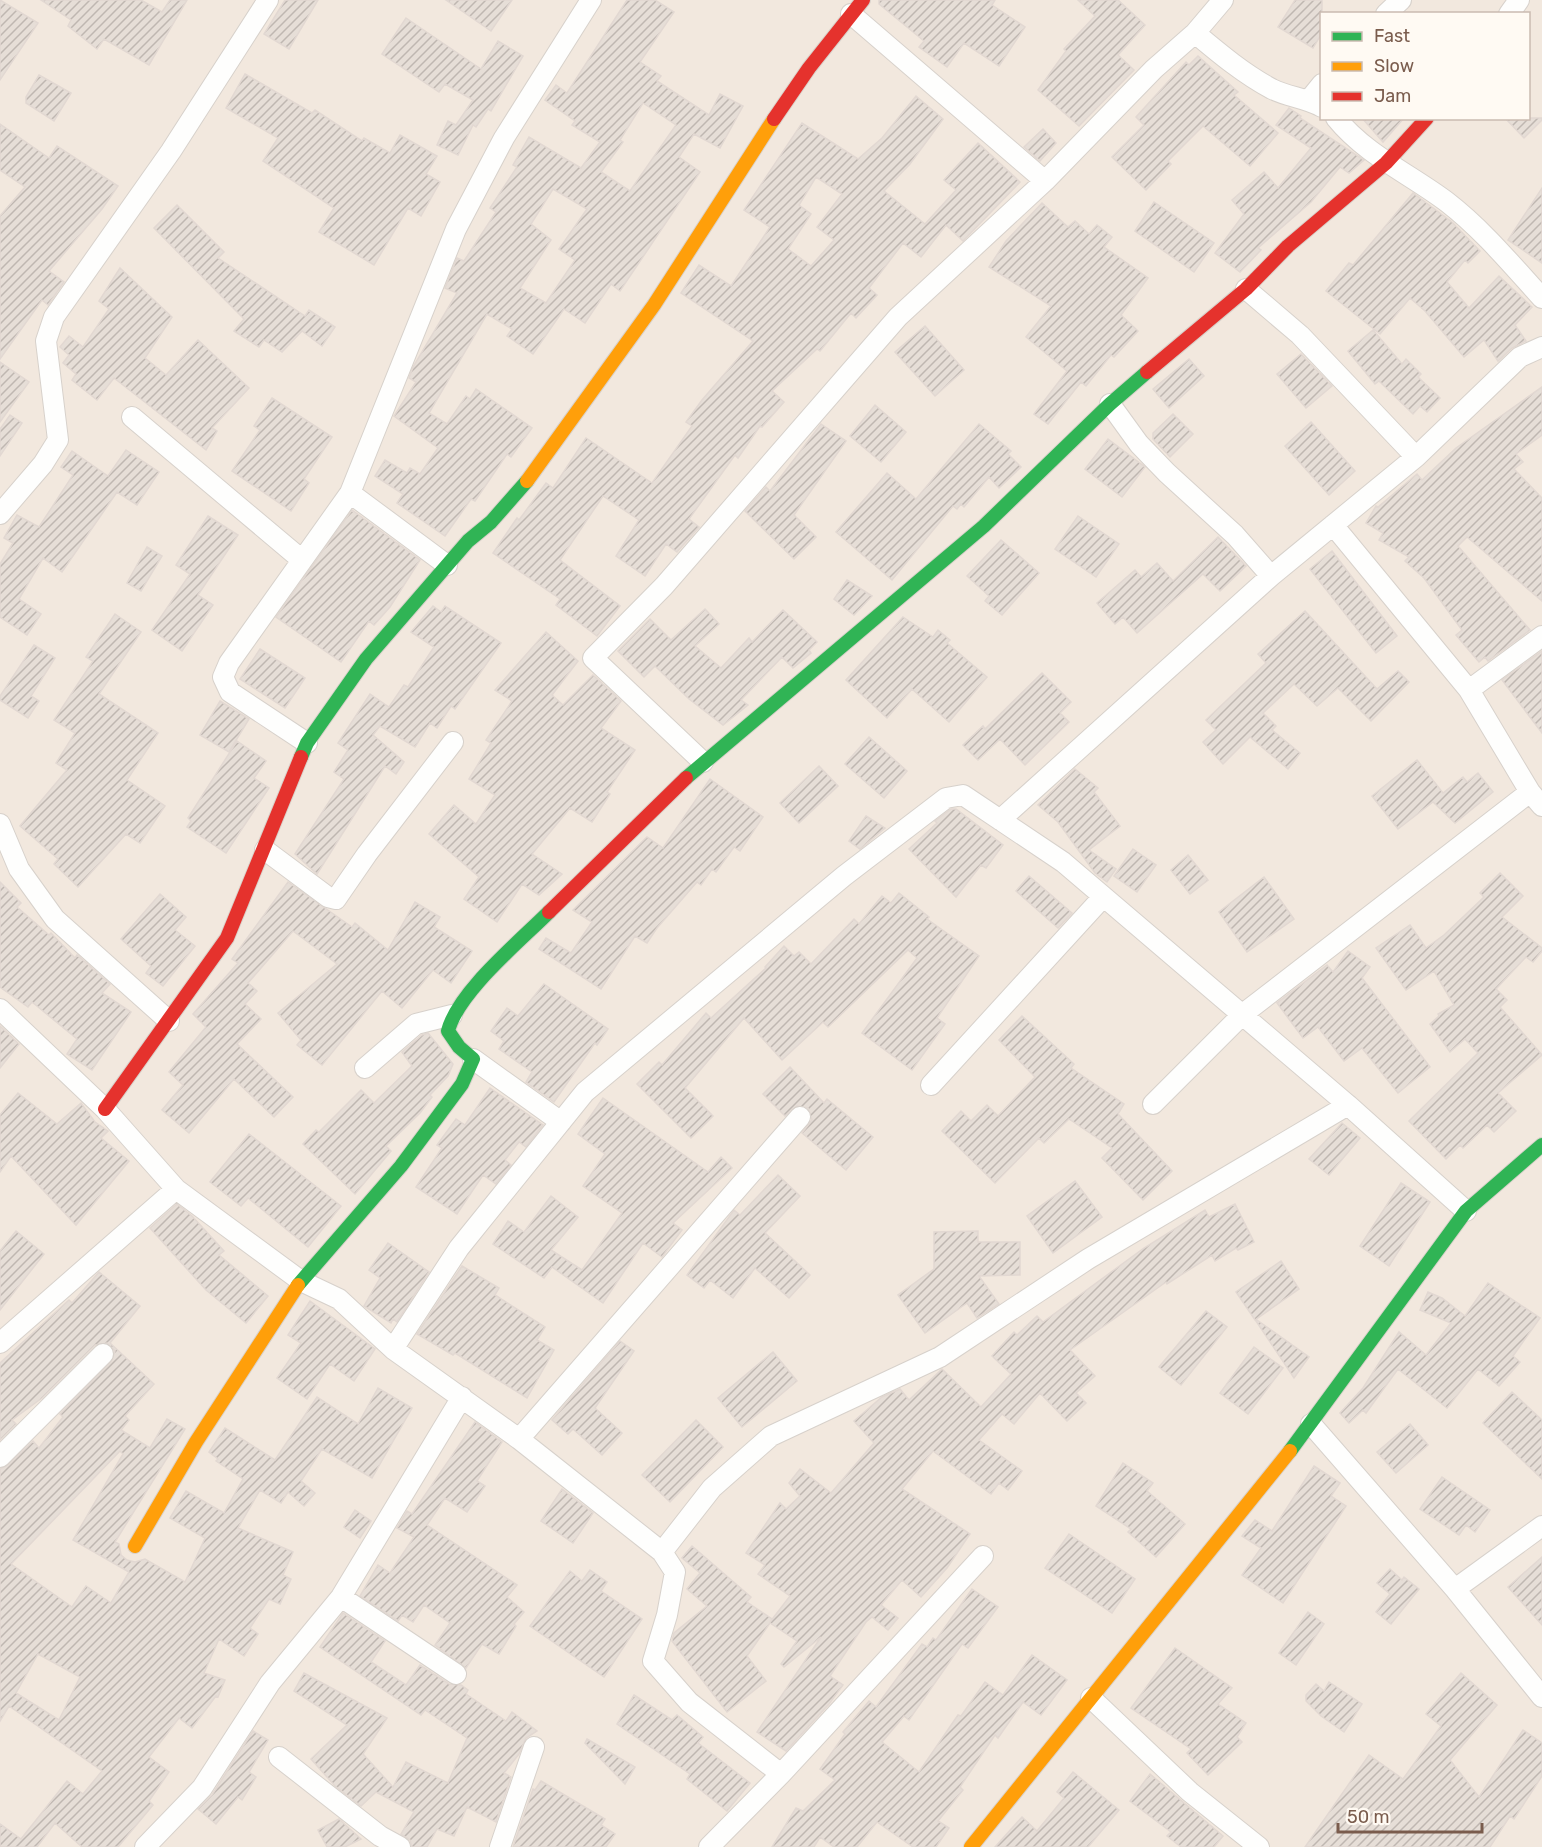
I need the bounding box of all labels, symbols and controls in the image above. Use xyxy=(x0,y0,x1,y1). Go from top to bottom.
legend xyxy=(1320,12,1530,120)
text: Fast xyxy=(1374,25,1410,47)
text: Slow xyxy=(1374,55,1414,77)
text: Jam xyxy=(1374,85,1411,107)
scale bar xyxy=(1338,1796,1482,1834)
text: 50 m xyxy=(1347,1806,1390,1828)

